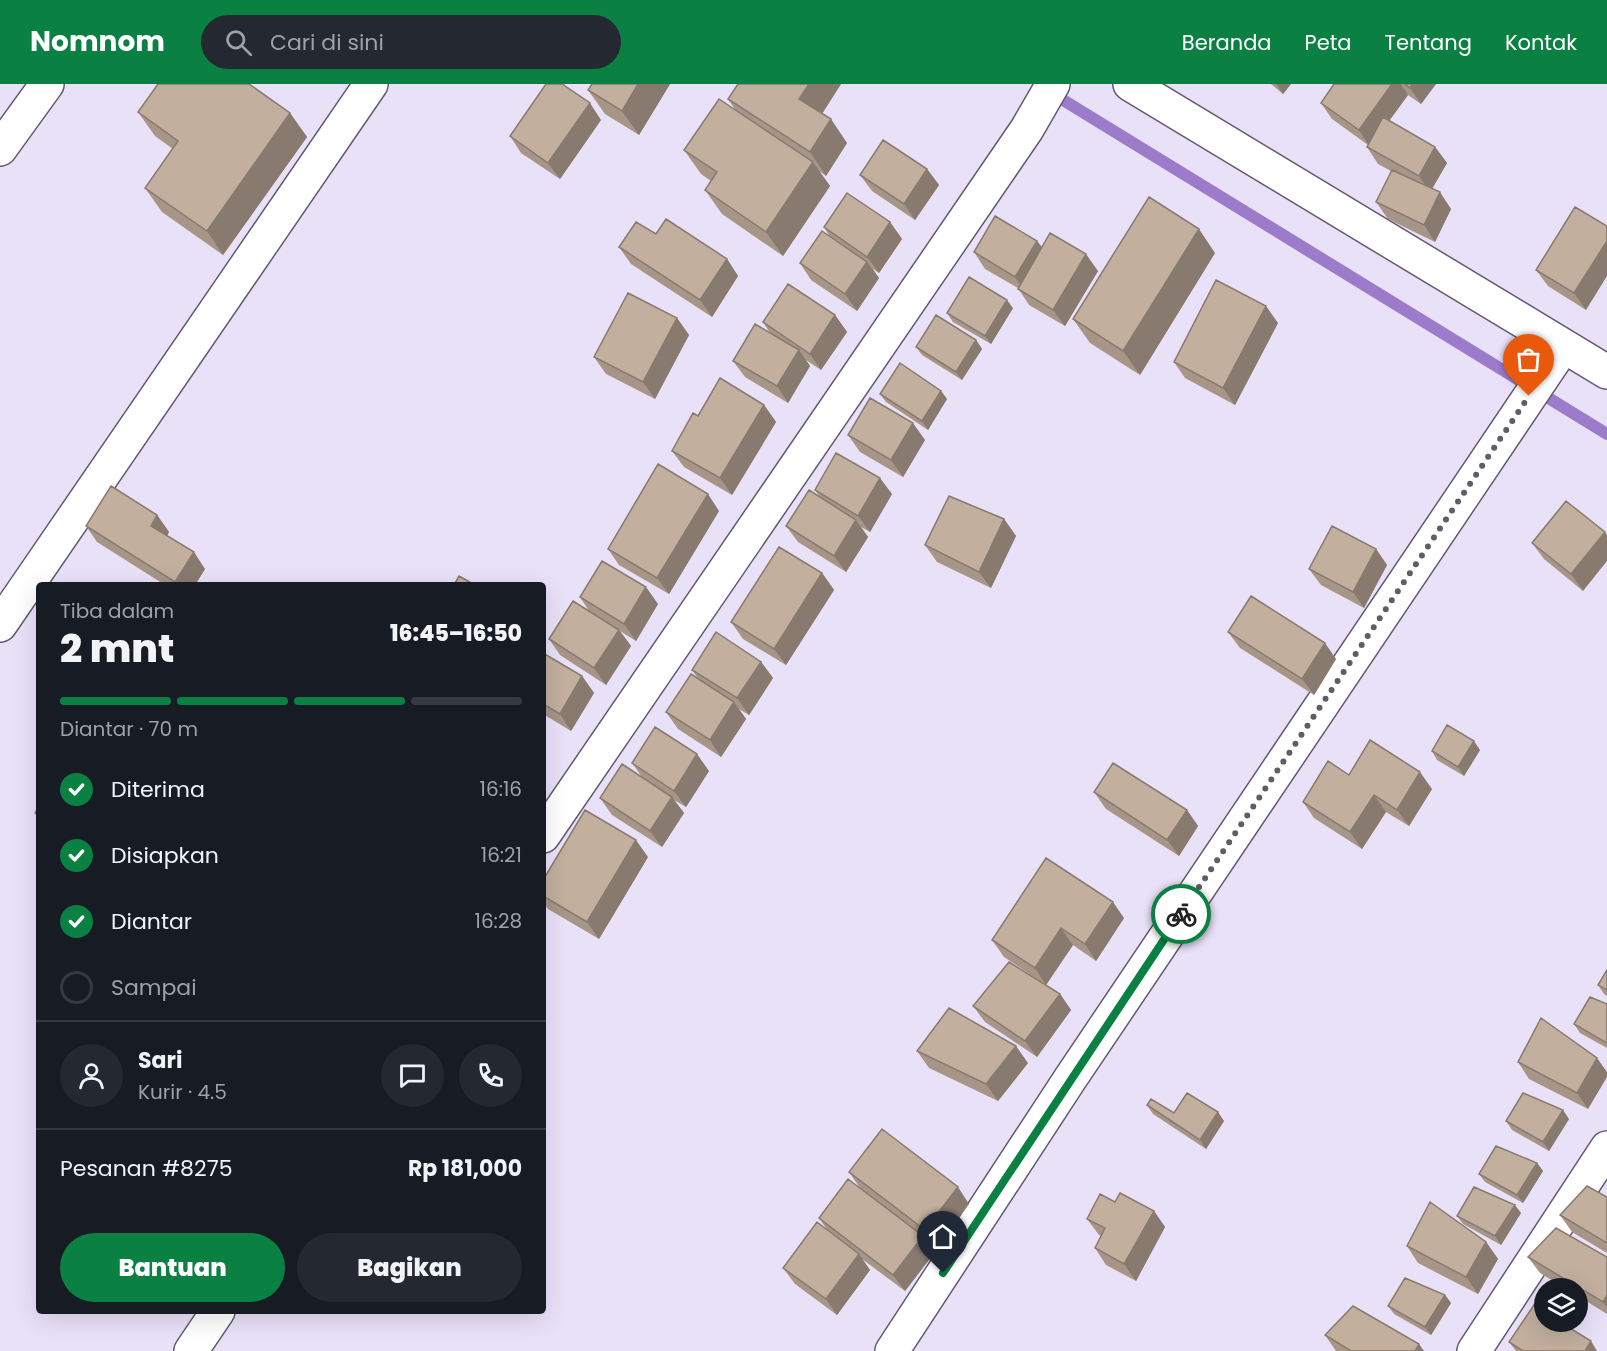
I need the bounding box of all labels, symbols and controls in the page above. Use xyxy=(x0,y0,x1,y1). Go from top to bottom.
search box xyxy=(201,15,621,69)
text: Nomnom xyxy=(30,22,165,61)
icon: search xyxy=(222,26,255,59)
text: Cari di sini xyxy=(270,27,384,58)
text: Beranda xyxy=(1182,28,1272,57)
text: Peta xyxy=(1305,28,1352,57)
text: Tentang xyxy=(1385,28,1472,57)
text: Kontak xyxy=(1505,28,1577,57)
pin xyxy=(1503,334,1554,396)
icon: bag xyxy=(1512,343,1545,376)
text: Tiba dalam xyxy=(60,597,174,625)
text: 16:45–16:50 xyxy=(390,618,522,649)
text: 2 mnt xyxy=(60,621,174,676)
text: Diantar · 70 m xyxy=(60,715,198,743)
icon: check xyxy=(60,773,93,806)
text: Diterima xyxy=(111,774,205,805)
text: 16:16 xyxy=(480,775,522,803)
icon: check xyxy=(60,839,93,872)
text: Disiapkan xyxy=(111,840,219,871)
text: 16:21 xyxy=(481,841,522,869)
courier xyxy=(1151,884,1211,944)
icon: bike xyxy=(1165,898,1198,931)
icon: check xyxy=(60,905,93,938)
text: Diantar xyxy=(111,906,192,937)
text: 16:28 xyxy=(475,907,522,935)
text: Sampai xyxy=(111,972,197,1003)
button: person xyxy=(60,1044,123,1107)
button: chat xyxy=(381,1044,444,1107)
button: phone xyxy=(459,1044,522,1107)
text: Sari xyxy=(138,1045,182,1076)
text: Kurir · 4.5 xyxy=(138,1078,227,1106)
text: Pesanan #8275 xyxy=(60,1153,232,1184)
text: Rp 181,000 xyxy=(408,1153,522,1184)
pin xyxy=(917,1211,968,1273)
icon: home xyxy=(926,1220,959,1253)
button: Bantuan xyxy=(60,1233,285,1302)
button: Bagikan xyxy=(297,1233,522,1302)
map controls xyxy=(1534,1278,1588,1332)
button: layers xyxy=(1534,1278,1588,1332)

